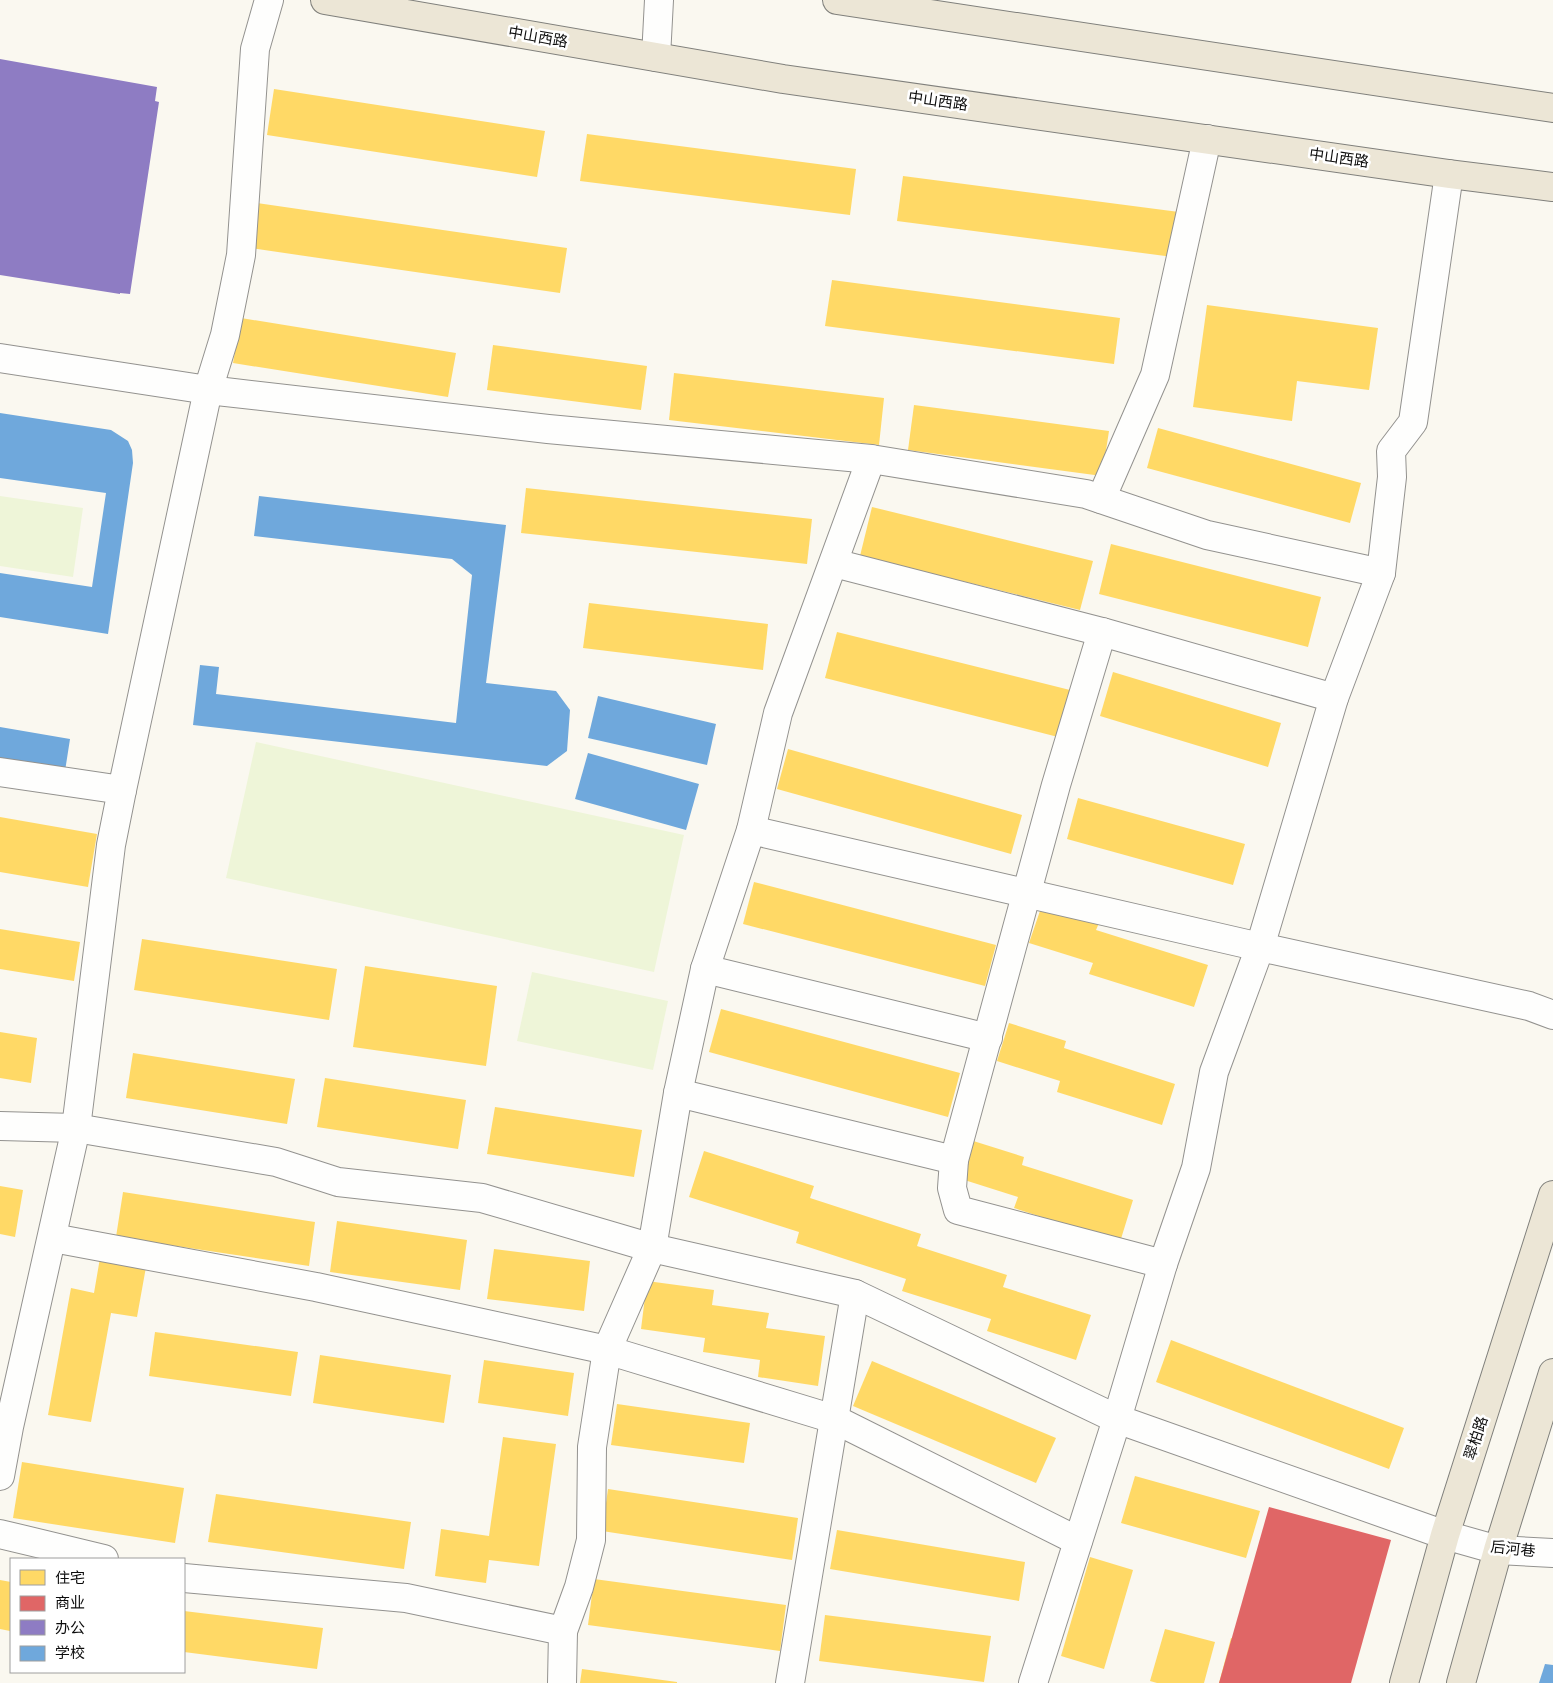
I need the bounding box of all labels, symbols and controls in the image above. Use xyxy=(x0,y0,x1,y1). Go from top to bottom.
street label: 中山西路 xyxy=(507,21,569,52)
street label: 中山西路 xyxy=(907,86,969,115)
street label: 中山西路 xyxy=(1308,143,1370,172)
street label: 翠柏路 xyxy=(1459,1413,1492,1462)
street label: 后河巷 xyxy=(1490,1536,1537,1561)
legend xyxy=(10,1558,185,1673)
text: 住宅 xyxy=(55,1567,85,1588)
text: 商业 xyxy=(55,1592,85,1613)
text: 办公 xyxy=(55,1617,85,1638)
text: 学校 xyxy=(55,1642,85,1663)

